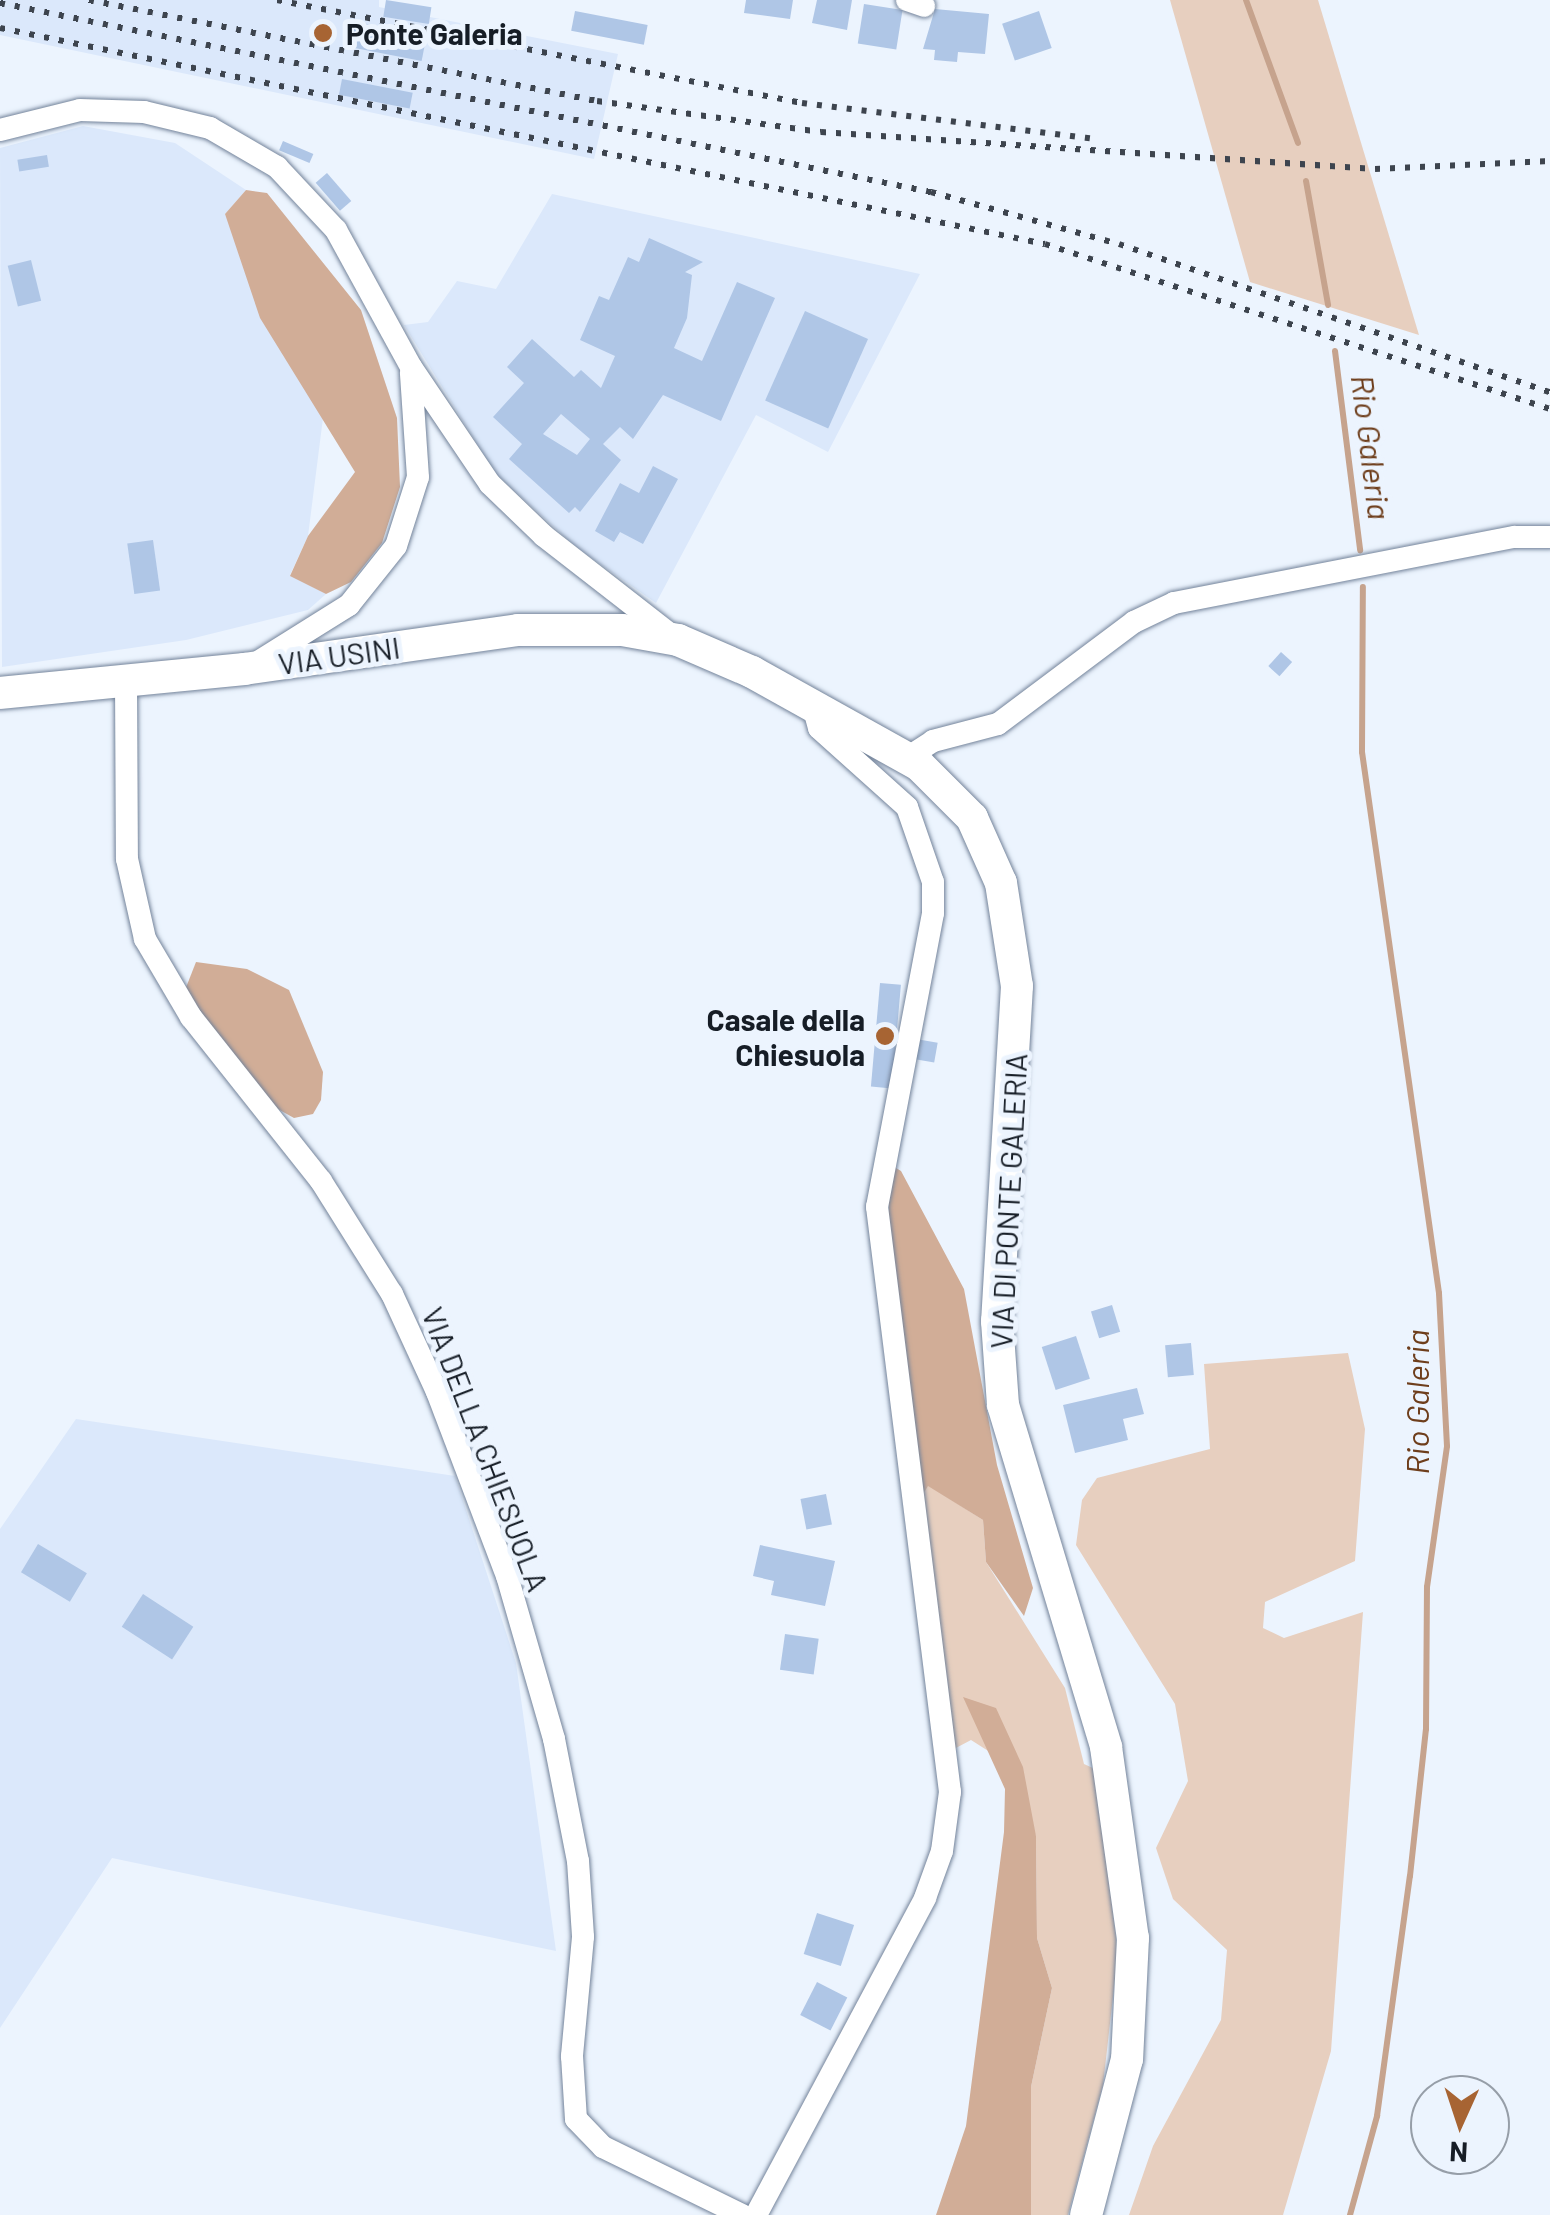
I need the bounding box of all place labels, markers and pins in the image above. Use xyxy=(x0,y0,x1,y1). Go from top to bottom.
place label: Ponte Galeria xyxy=(346,15,523,51)
marker: Ponte Galeria xyxy=(310,20,336,46)
place label: Casale della Chiesuola xyxy=(707,1001,865,1072)
marker: Casale della Chiesuola xyxy=(874,1025,896,1047)

